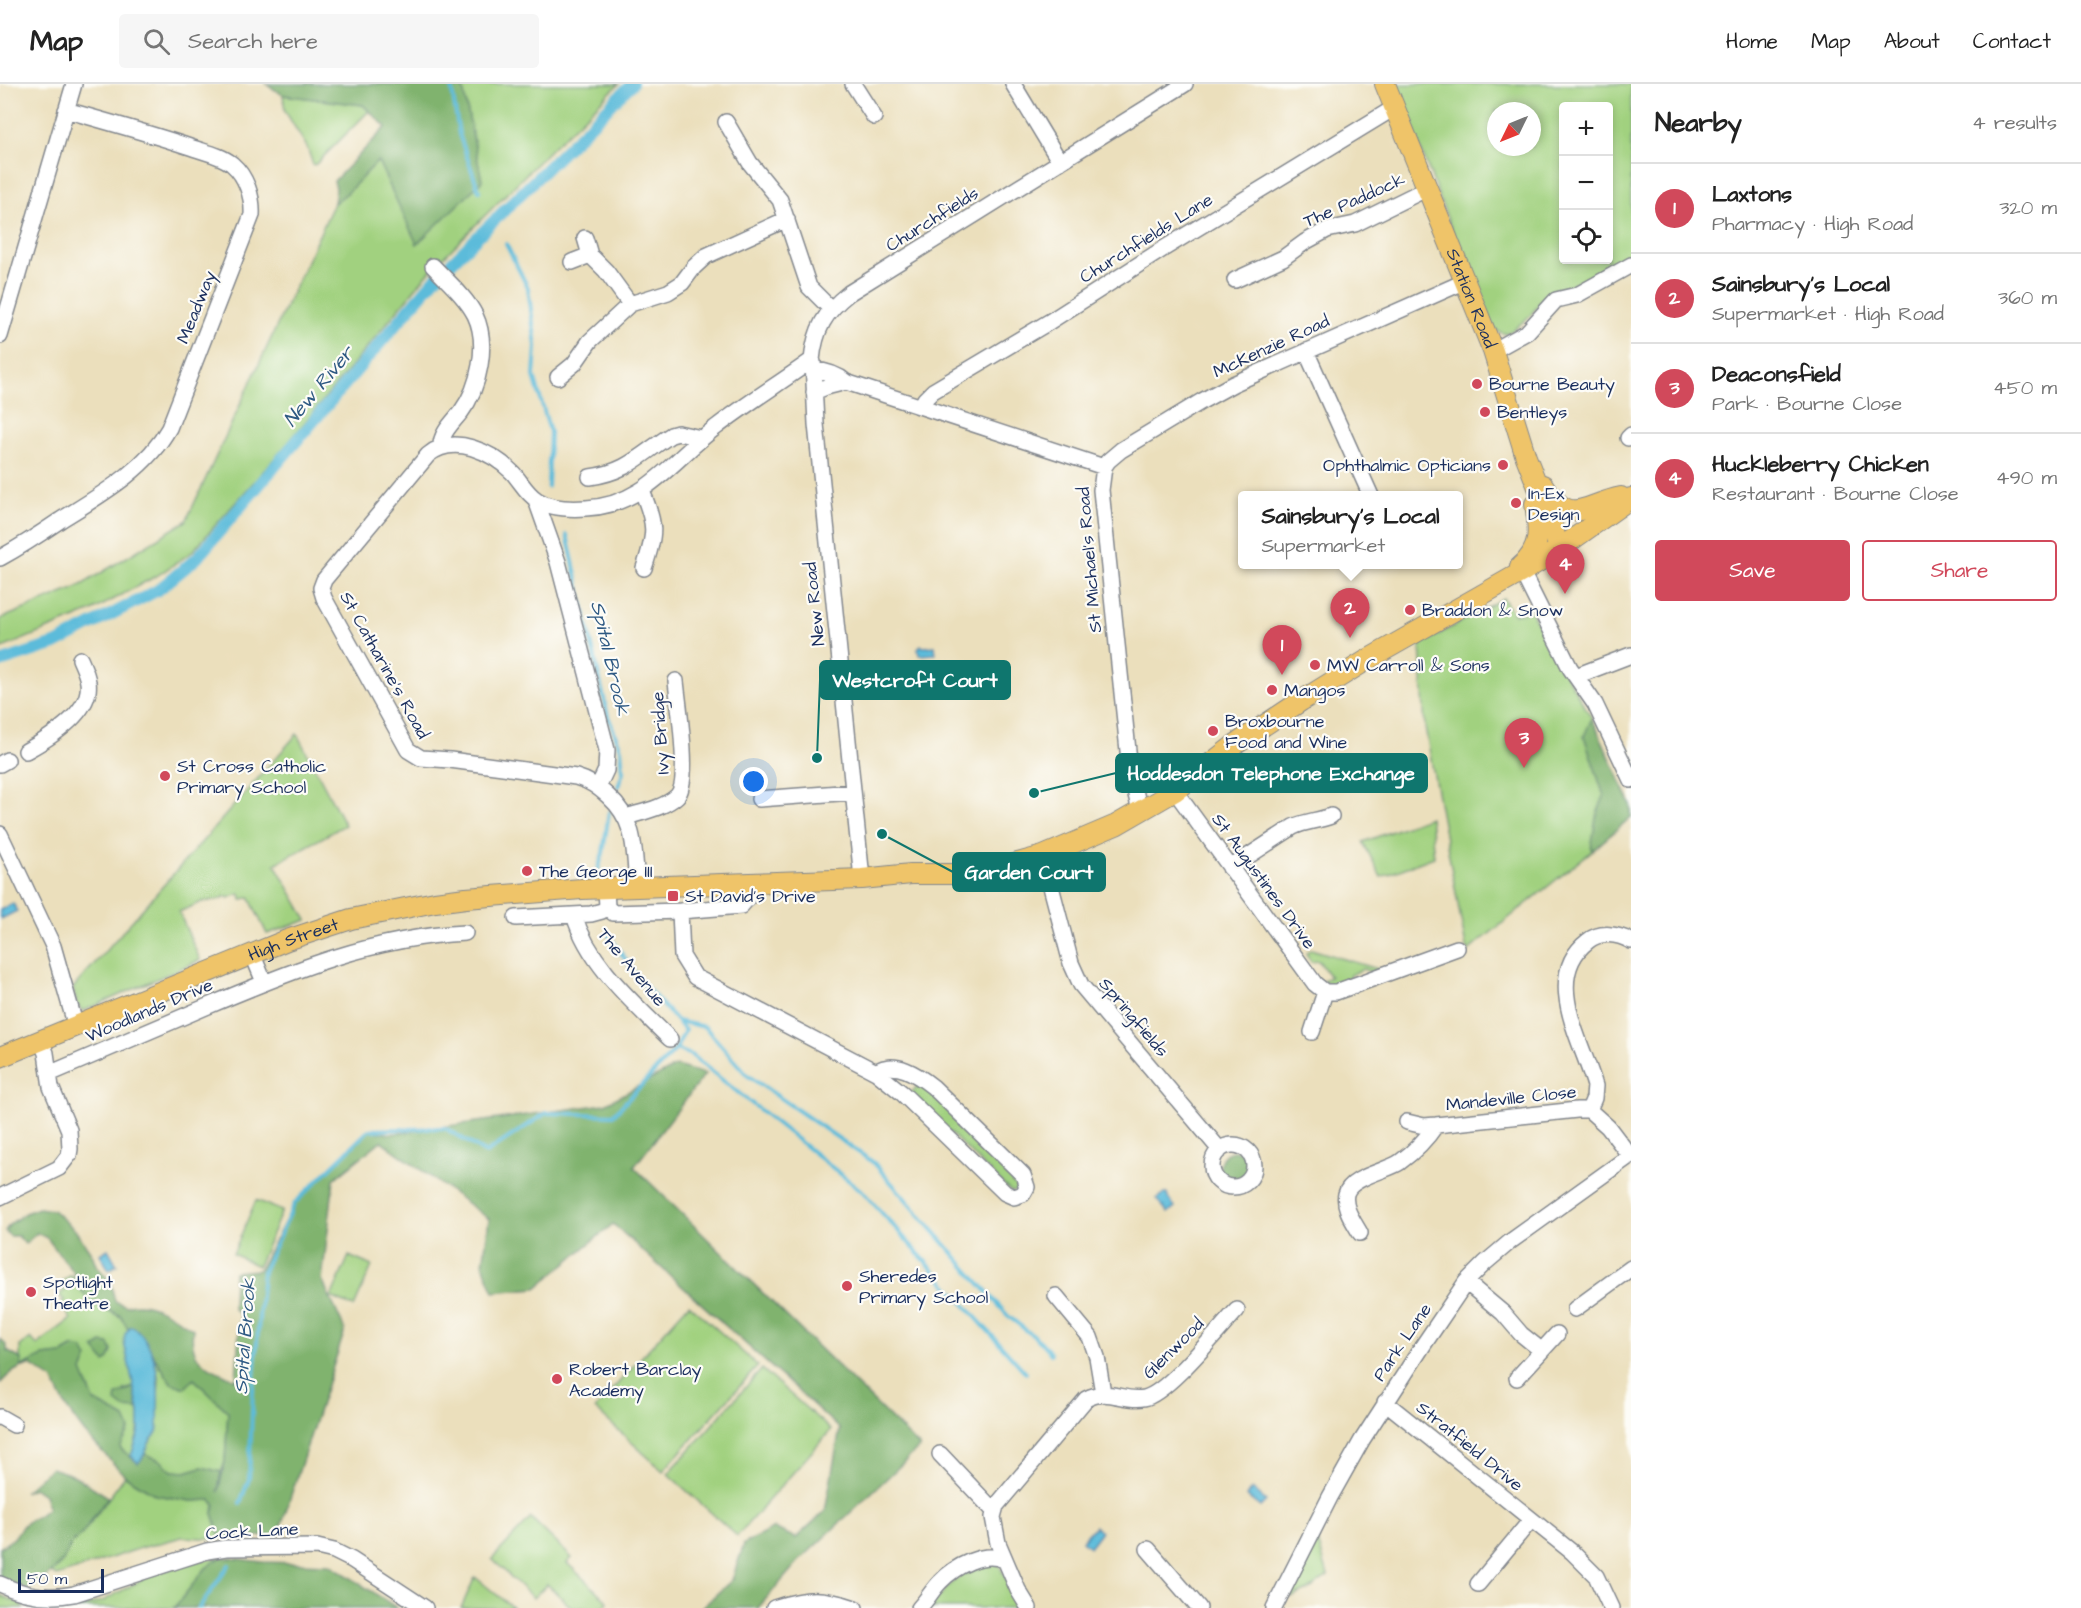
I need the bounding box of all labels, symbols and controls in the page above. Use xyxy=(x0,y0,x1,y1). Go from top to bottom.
search box xyxy=(119,14,539,68)
text: Map xyxy=(30,22,83,61)
icon: search xyxy=(140,25,173,58)
text: Search here xyxy=(188,26,318,57)
text: Home xyxy=(1726,27,1778,56)
text: Map xyxy=(1811,27,1851,56)
text: About xyxy=(1884,27,1940,56)
text: Contact xyxy=(1973,27,2051,56)
north arrow xyxy=(1487,102,1541,156)
map controls xyxy=(1559,102,1613,264)
button: + xyxy=(1559,102,1613,156)
text: Nearby xyxy=(1655,105,1742,141)
text: 4 results xyxy=(1972,109,2057,137)
button: − xyxy=(1559,156,1613,210)
street label: The Paddock xyxy=(1299,167,1409,234)
text: Laxtons xyxy=(1712,179,1792,210)
street label: Churchfields xyxy=(881,181,984,258)
street label: Churchfields Lane xyxy=(1075,187,1218,290)
text: 1 xyxy=(1673,194,1676,222)
text: 320 m xyxy=(1999,194,2057,222)
button: locate xyxy=(1559,210,1613,264)
text: Pharmacy · High Road xyxy=(1712,210,1913,238)
street label: Station Road xyxy=(1440,245,1503,352)
street label: Meadway xyxy=(171,267,223,348)
text: Sainsbury's Local xyxy=(1712,269,1890,300)
text: 2 xyxy=(1669,284,1680,312)
text: 360 m xyxy=(1998,284,2057,312)
text: Supermarket · High Road xyxy=(1712,300,1944,328)
street label: McKenzie Road xyxy=(1209,309,1334,384)
water label: New River xyxy=(277,339,362,433)
text: Deaconsfield xyxy=(1712,359,1841,390)
place label: Bourne Beauty xyxy=(1489,372,1615,398)
text: 3 xyxy=(1669,374,1680,402)
text: 450 m xyxy=(1993,374,2057,402)
marker: Bourne Beauty xyxy=(1470,377,1484,391)
text: Park · Bourne Close xyxy=(1712,390,1902,418)
place label: Bentleys xyxy=(1497,400,1567,426)
marker: Bentleys xyxy=(1478,405,1492,419)
text: Huckleberry Chicken xyxy=(1712,449,1929,480)
place label: Ophthalmic Opticians xyxy=(1323,453,1491,478)
marker: Ophthalmic Opticians xyxy=(1496,458,1510,472)
text: 4 xyxy=(1668,464,1681,492)
text: 490 m xyxy=(1996,464,2057,492)
text: Restaurant · Bourne Close xyxy=(1712,480,1959,508)
place label: In-Ex Design xyxy=(1528,481,1579,528)
street label: St Michael's Road xyxy=(1071,486,1108,634)
popup xyxy=(1238,491,1463,569)
marker: In-Ex Design xyxy=(1509,496,1523,510)
text: Sainsbury's Local xyxy=(1261,501,1440,532)
text: Supermarket xyxy=(1261,532,1385,560)
button: Save xyxy=(1655,540,1850,601)
button: Share xyxy=(1862,540,2057,601)
pin: 4 xyxy=(1546,544,1584,594)
street label: New Road xyxy=(798,561,831,647)
street label: St Catharine's Road xyxy=(334,587,436,744)
pin: 2 xyxy=(1330,588,1370,638)
water label: Spital Brook xyxy=(583,598,637,719)
place label: Braddon & Snow xyxy=(1422,598,1563,623)
marker: Braddon & Snow xyxy=(1403,603,1417,617)
pin: 1 xyxy=(1262,626,1302,675)
place label: MW Carroll & Sons xyxy=(1327,653,1490,678)
marker: MW Carroll & Sons xyxy=(1308,658,1322,672)
callout: Westcroft Court xyxy=(820,661,1010,699)
text: Westcroft Court xyxy=(831,667,999,695)
place label: Mangos xyxy=(1284,678,1346,704)
marker: Mangos xyxy=(1265,683,1279,697)
street label: Ivy Bridge xyxy=(645,690,677,775)
place label: Broxbourne Food and Wine xyxy=(1225,709,1347,755)
pin: 3 xyxy=(1504,718,1544,768)
marker: Broxbourne Food and Wine xyxy=(1206,724,1220,738)
place label: St Cross Catholic Primary School xyxy=(177,754,326,801)
callout: Hoddesdon Telephone Exchange xyxy=(1116,754,1427,792)
text: Hoddesdon Telephone Exchange xyxy=(1127,760,1415,789)
your location xyxy=(739,767,768,796)
marker: St Cross Catholic Primary School xyxy=(158,769,172,783)
street label: St Augustines Drive xyxy=(1205,808,1322,955)
callout: Garden Court xyxy=(953,853,1105,891)
place label: The George III xyxy=(539,859,653,885)
text: Garden Court xyxy=(965,859,1094,887)
marker: The George III xyxy=(520,864,534,878)
place label: St David's Drive xyxy=(685,884,816,909)
marker: St David's Drive xyxy=(666,889,680,903)
street label: High Street xyxy=(244,912,342,968)
street label: The Avenue xyxy=(591,923,672,1012)
street label: Woodlands Drive xyxy=(82,972,217,1049)
street label: Springfields xyxy=(1092,972,1174,1063)
street label: Mandeville Close xyxy=(1445,1079,1578,1118)
place label: Sheredes Primary School xyxy=(859,1264,988,1311)
place label: Spotlight Theatre xyxy=(43,1270,114,1316)
water label: Spital Brook xyxy=(227,1276,263,1395)
marker: Sheredes Primary School xyxy=(840,1279,854,1293)
marker: Spotlight Theatre xyxy=(24,1285,38,1299)
street label: Park Lane xyxy=(1367,1298,1438,1386)
street label: Glenwood xyxy=(1137,1312,1210,1385)
place label: Robert Barclay Academy xyxy=(569,1357,701,1404)
marker: Robert Barclay Academy xyxy=(550,1372,564,1386)
street label: Stratfield Drive xyxy=(1411,1395,1529,1497)
street label: Cock Lane xyxy=(205,1517,299,1546)
scale bar xyxy=(18,1566,104,1594)
text: 50 m xyxy=(27,1568,67,1590)

